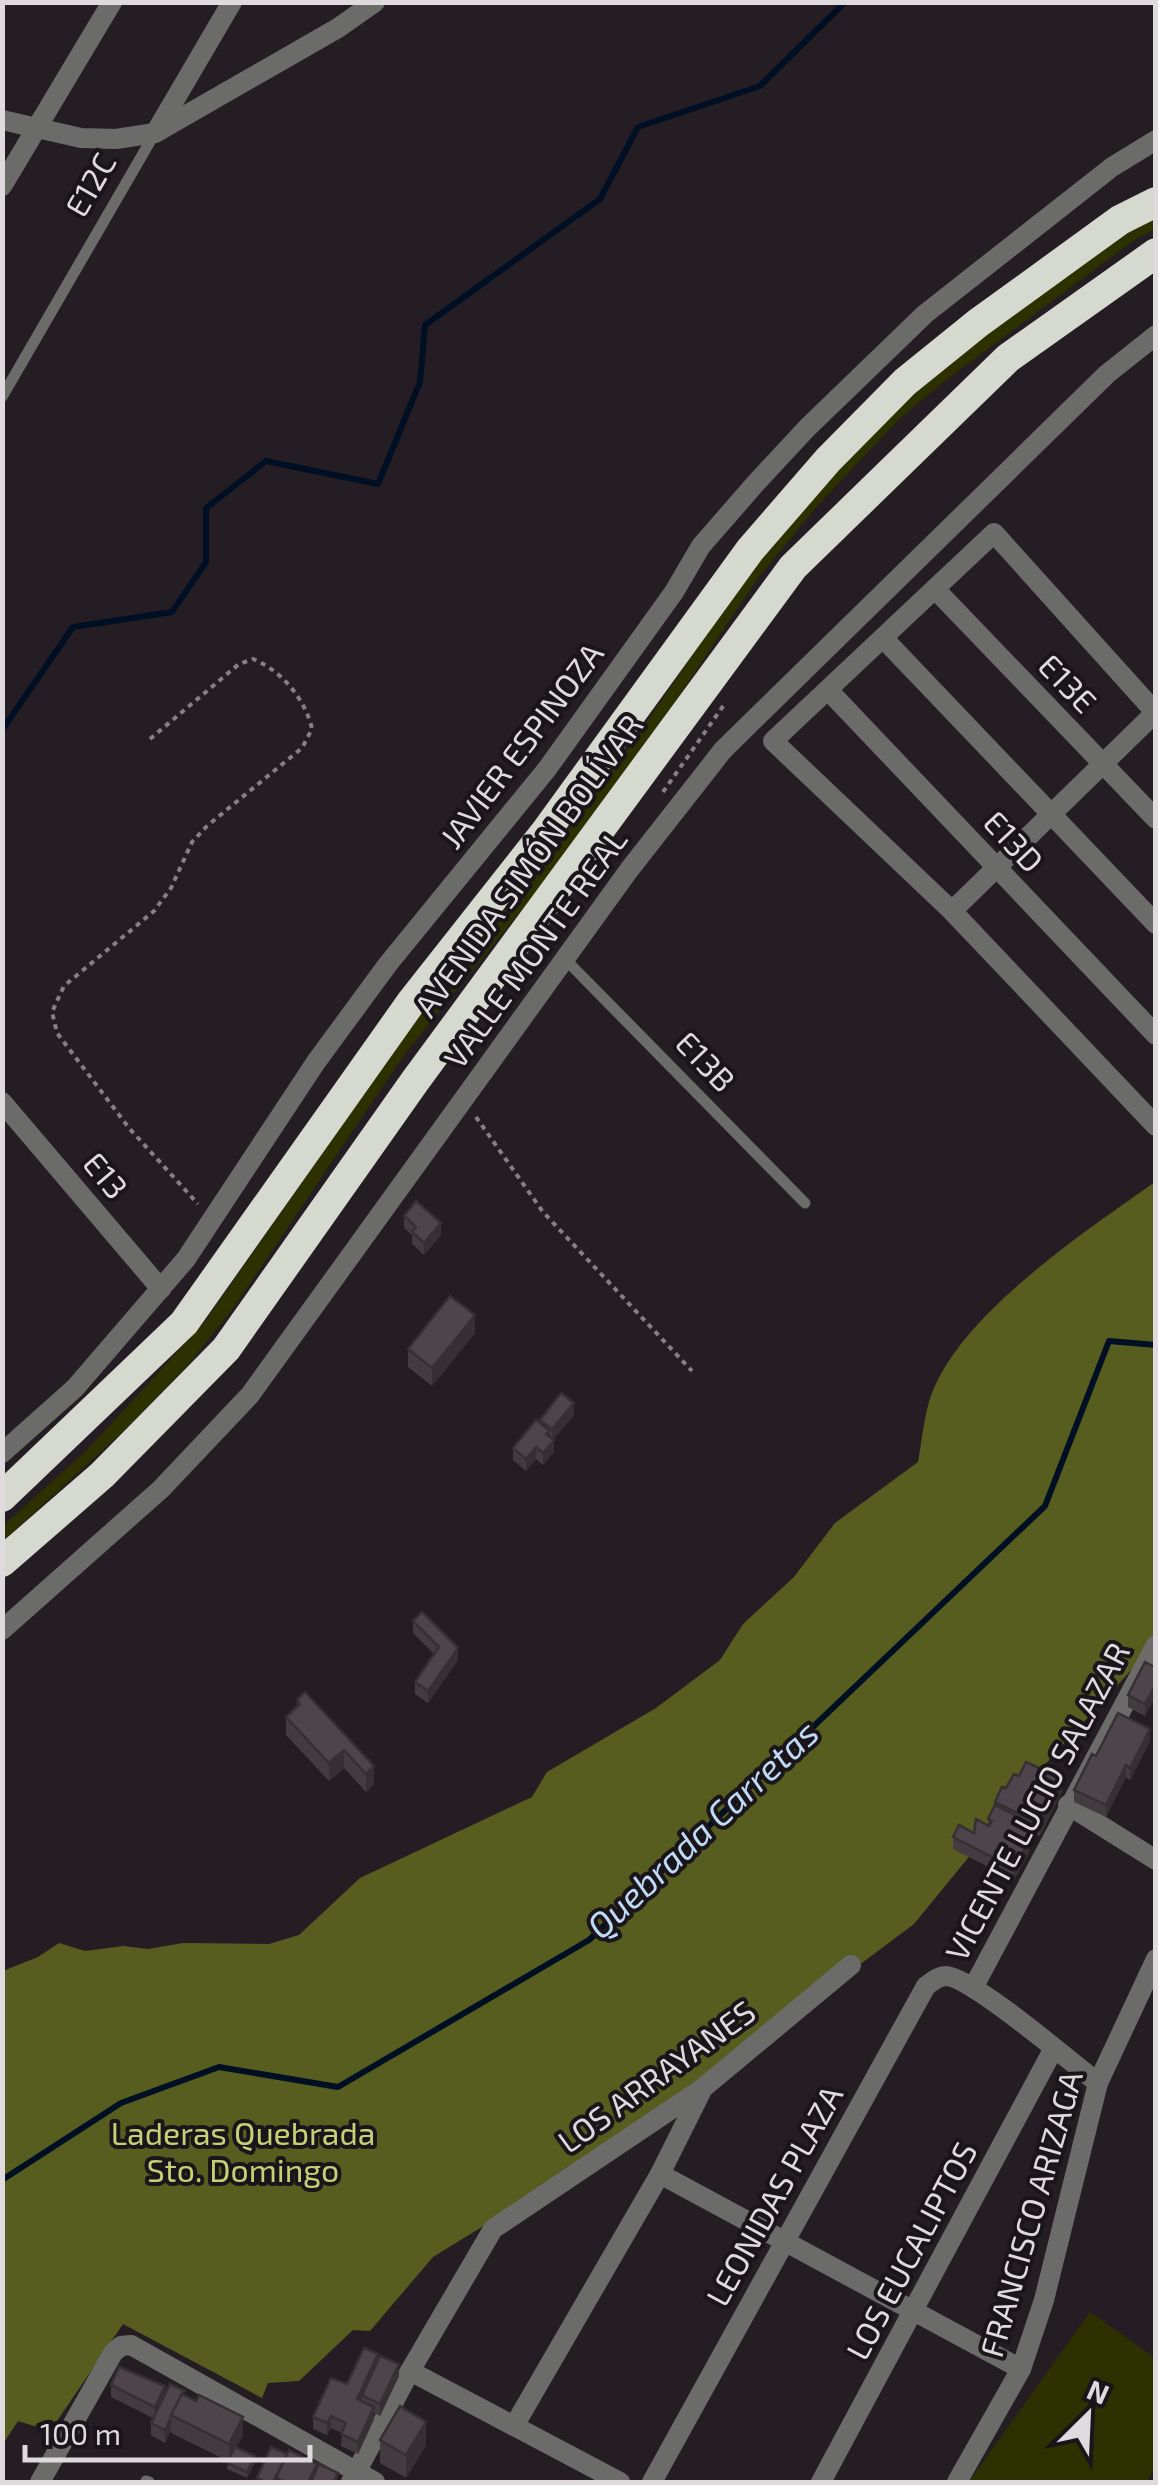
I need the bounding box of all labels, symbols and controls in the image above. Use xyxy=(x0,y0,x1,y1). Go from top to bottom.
street label: E12C xyxy=(56,146,122,222)
street label: JAVIER ESPINOZA xyxy=(431,635,610,855)
street label: E13E xyxy=(1032,646,1105,720)
street label: AVENIDA SIMÓN BOLÍVAR xyxy=(405,706,650,1023)
street label: E13D xyxy=(977,802,1052,879)
street label: VALLE MONTE REAL xyxy=(435,821,634,1075)
street label: E13B xyxy=(669,1023,744,1098)
street label: E13 xyxy=(76,1144,137,1205)
street label: VICENTE LUCIO SALAZAR xyxy=(936,1636,1136,1967)
water label: Quebrada Carretas xyxy=(577,1711,827,1947)
street label: LOS ARRAYANES xyxy=(550,1991,762,2160)
street label: FRANCISCO ARIZAGA xyxy=(971,2066,1089,2361)
street label: LEONIDAS PLAZA xyxy=(697,2078,850,2312)
park label: Laderas Quebrada Sto. Domingo xyxy=(111,2113,375,2188)
street label: LOS EUCALIPTOS xyxy=(837,2135,984,2365)
north arrow xyxy=(1038,2365,1138,2465)
text: N xyxy=(1082,2372,1115,2411)
scale bar xyxy=(25,2400,310,2462)
text: 100 m xyxy=(40,2415,121,2451)

